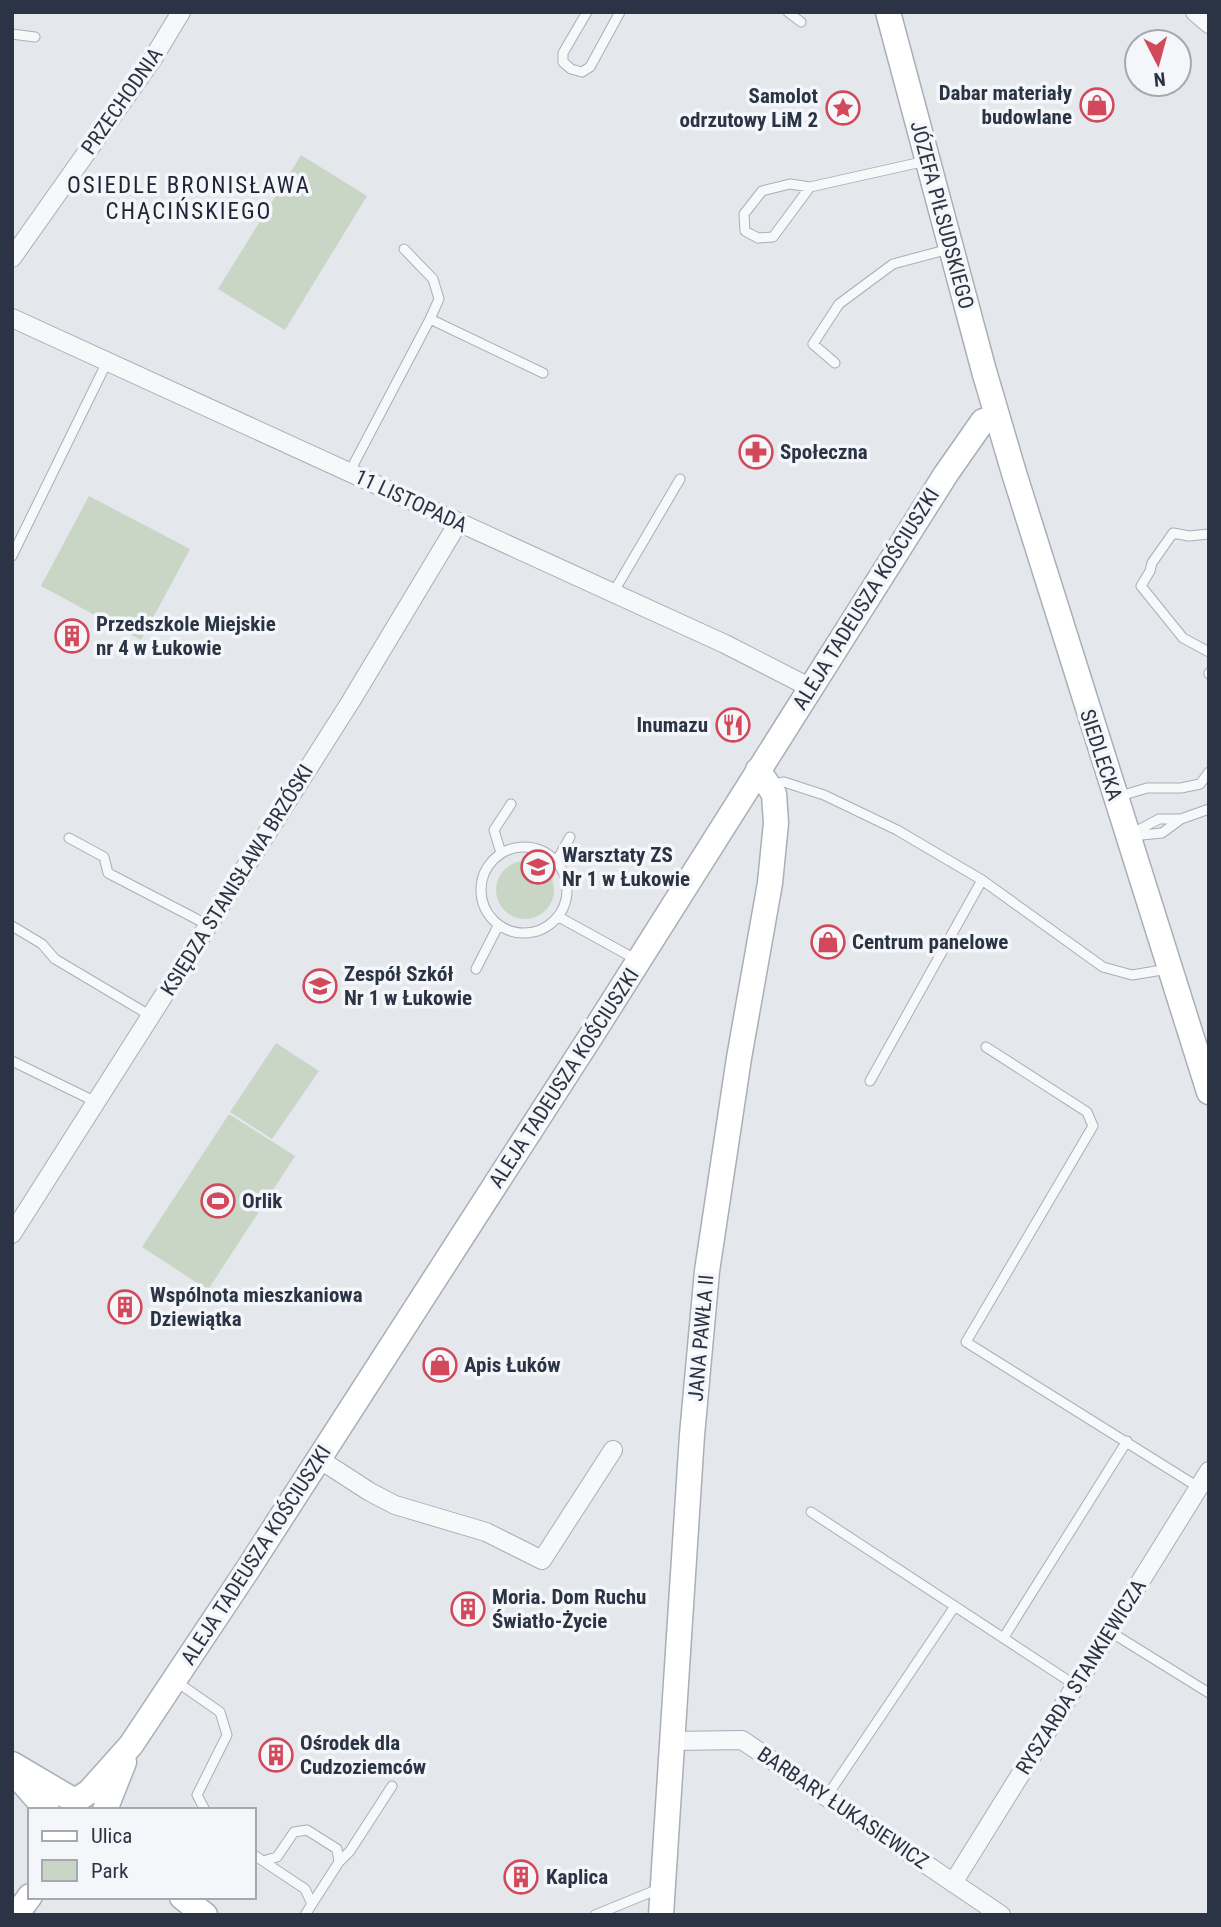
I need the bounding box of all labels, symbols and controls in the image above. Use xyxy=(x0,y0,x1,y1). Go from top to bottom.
north arrow xyxy=(1123,28,1193,98)
street label: PRZECHODNIA xyxy=(77,43,167,159)
text: N xyxy=(1153,67,1167,91)
place label: Dabar materiały budowlane xyxy=(939,81,1073,129)
place label: Samolot odrzutowy LiM 2 xyxy=(680,84,818,132)
shop icon: Dabar materiały budowlane xyxy=(1078,86,1116,124)
place icon: Samolot odrzutowy LiM 2 xyxy=(824,89,862,127)
street label: JÓZEFA PIŁSUDSKIEGO xyxy=(905,118,979,312)
district label: OSIEDLE BRONISŁAWA CHĄCIŃSKIEGO xyxy=(67,172,311,225)
pharmacy icon: Społeczna xyxy=(737,433,775,471)
place label: Społeczna xyxy=(780,440,868,464)
street label: 11 LISTOPADA xyxy=(351,465,471,537)
street label: ALEJA TADEUSZA KOŚCIUSZKI xyxy=(788,484,944,714)
place label: Przedszkole Miejskie nr 4 w Łukowie xyxy=(96,612,276,660)
building icon: Przedszkole Miejskie nr 4 w Łukowie xyxy=(53,617,91,655)
restaurant icon: Inumazu xyxy=(714,706,752,744)
street label: SIEDLECKA xyxy=(1075,706,1127,804)
place label: Inumazu xyxy=(636,713,708,737)
street label: KSIĘDZA STANISŁAWA BRZÓSKI xyxy=(156,760,318,1000)
place label: Warsztaty ZS Nr 1 w Łukowie xyxy=(562,843,690,891)
school or university icon: Warsztaty ZS Nr 1 w Łukowie xyxy=(519,848,557,886)
shop icon: Centrum panelowe xyxy=(809,923,847,961)
place label: Centrum panelowe xyxy=(852,930,1008,954)
place label: Zespół Szkół Nr 1 w Łukowie xyxy=(344,962,472,1010)
street label: ALEJA TADEUSZA KOŚCIUSZKI xyxy=(484,964,644,1192)
school or university icon: Zespół Szkół Nr 1 w Łukowie xyxy=(301,967,339,1005)
sports icon: Orlik xyxy=(199,1182,237,1220)
place label: Orlik xyxy=(242,1189,283,1213)
street label: JANA PAWŁA II xyxy=(684,1274,718,1402)
place label: Wspólnota mieszkaniowa Dziewiątka xyxy=(150,1283,363,1331)
building icon: Wspólnota mieszkaniowa Dziewiątka xyxy=(106,1288,144,1326)
shop icon: Apis Łuków xyxy=(421,1346,459,1384)
place label: Apis Łuków xyxy=(464,1353,561,1377)
street label: ALEJA TADEUSZA KOŚCIUSZKI xyxy=(176,1441,336,1669)
street label: RYSZARDA STANKIEWICZA xyxy=(1011,1575,1151,1779)
place label: Moria. Dom Ruchu Światło-Życie xyxy=(492,1585,646,1633)
building icon: Moria. Dom Ruchu Światło-Życie xyxy=(449,1590,487,1628)
place label: Ośrodek dla Cudzoziemców xyxy=(300,1731,426,1779)
building icon: Ośrodek dla Cudzoziemców xyxy=(257,1736,295,1774)
street label: BARBARY ŁUKASIEWICZ xyxy=(753,1742,933,1874)
legend xyxy=(28,1808,256,1899)
text: Ulica xyxy=(91,1824,132,1848)
building icon: Kaplica xyxy=(502,1858,540,1896)
text: Park xyxy=(91,1859,129,1883)
place label: Kaplica xyxy=(546,1865,608,1889)

